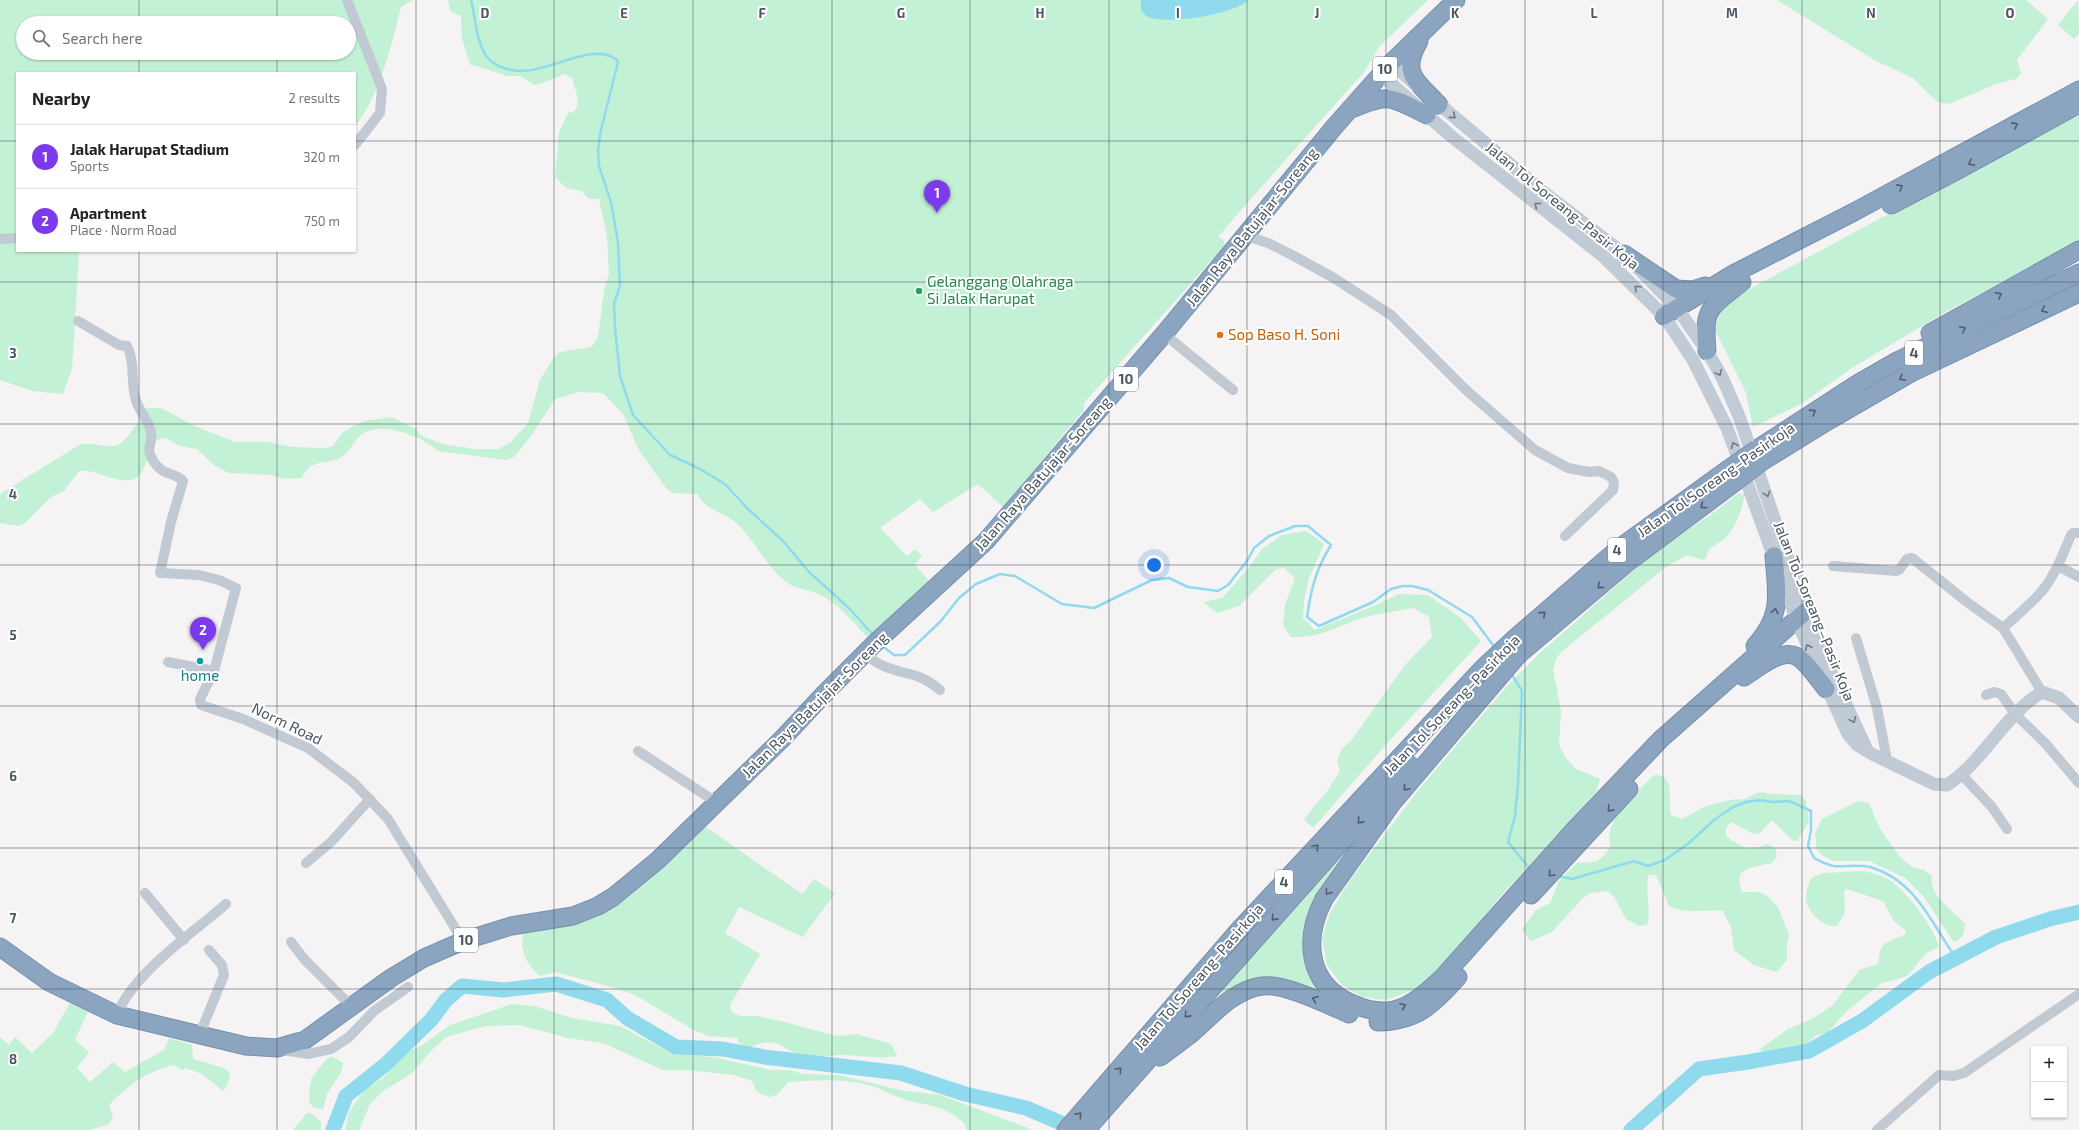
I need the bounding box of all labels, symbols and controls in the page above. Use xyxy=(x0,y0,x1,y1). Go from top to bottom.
text: D xyxy=(481,5,490,21)
text: E xyxy=(620,5,628,21)
text: F xyxy=(758,5,766,21)
text: G xyxy=(897,5,905,21)
text: H xyxy=(1036,5,1045,21)
text: I xyxy=(1176,5,1180,21)
text: J xyxy=(1315,5,1319,21)
text: K xyxy=(1451,5,1460,21)
text: L xyxy=(1591,5,1598,21)
text: M xyxy=(1726,5,1738,21)
text: N xyxy=(1866,5,1876,21)
text: O xyxy=(2006,5,2015,21)
search box xyxy=(16,16,356,60)
icon: search xyxy=(30,27,52,49)
text: Search here xyxy=(62,29,143,47)
road number: 10 xyxy=(1373,57,1397,81)
text: Nearby xyxy=(32,88,90,108)
text: 2 results xyxy=(288,90,340,106)
one-way arrow xyxy=(1448,112,1455,119)
one-way arrow xyxy=(2011,122,2018,129)
street label: Jalan Tol Soreang–Pasir Koja xyxy=(1482,138,1643,274)
text: Jalak Harupat Stadium xyxy=(70,140,229,158)
street label: Jalan Raya Batujajar-Soreang xyxy=(1182,143,1322,310)
text: 1 xyxy=(42,149,48,165)
text: 320 m xyxy=(303,149,340,165)
text: Sports xyxy=(70,158,109,174)
one-way arrow xyxy=(1968,159,1975,166)
pin: 1 xyxy=(924,180,950,213)
one-way arrow xyxy=(1896,184,1904,191)
one-way arrow xyxy=(1534,203,1541,210)
text: Apartment xyxy=(70,204,147,222)
text: 2 xyxy=(41,213,49,229)
text: 750 m xyxy=(304,213,340,229)
text: Place · Norm Road xyxy=(70,222,177,238)
place label: Gelanggang Olahraga Si Jalak Harupat xyxy=(927,272,1073,307)
one-way arrow xyxy=(1634,285,1642,293)
marker: Gelanggang Olahraga Si Jalak Harupat xyxy=(914,286,924,296)
one-way arrow xyxy=(1995,292,2002,299)
one-way arrow xyxy=(2040,305,2048,313)
place label: Sop Baso H. Soni xyxy=(1228,325,1340,343)
one-way arrow xyxy=(1959,326,1966,334)
marker: Sop Baso H. Soni xyxy=(1215,330,1225,340)
road number: 4 xyxy=(1905,341,1923,365)
text: 3 xyxy=(9,345,17,361)
road number: 10 xyxy=(1114,367,1138,391)
one-way arrow xyxy=(1715,369,1722,376)
one-way arrow xyxy=(1898,374,1906,381)
street label: Jalan Raya Batujajar-Soreang xyxy=(970,392,1115,555)
one-way arrow xyxy=(1809,410,1816,417)
street label: Jalan Tol Soreang–Pasirkoja xyxy=(1633,418,1798,541)
one-way arrow xyxy=(1730,441,1738,448)
text: 4 xyxy=(9,486,17,502)
one-way arrow xyxy=(1762,490,1771,497)
one-way arrow xyxy=(1700,502,1707,509)
street label: Jalan Tol Soreang–Pasir Koja xyxy=(1770,518,1859,704)
road number: 4 xyxy=(1608,538,1626,562)
your location xyxy=(1144,555,1164,575)
one-way arrow xyxy=(1597,581,1604,588)
one-way arrow xyxy=(1771,608,1779,615)
one-way arrow xyxy=(1539,611,1546,618)
pin: 2 xyxy=(190,617,216,650)
text: 5 xyxy=(9,627,17,643)
street label: Jalan Raya Batujajar-Soreang xyxy=(738,627,892,782)
street label: Jalan Tol Soreang–Pasirkoja xyxy=(1379,630,1524,779)
one-way arrow xyxy=(1805,643,1813,651)
marker: home xyxy=(195,656,205,666)
place label: home xyxy=(181,666,219,684)
street label: Norm Road xyxy=(249,698,326,748)
one-way arrow xyxy=(1848,715,1856,723)
text: 6 xyxy=(9,768,17,784)
one-way arrow xyxy=(1403,783,1410,790)
one-way arrow xyxy=(1608,804,1615,812)
one-way arrow xyxy=(1357,816,1365,824)
one-way arrow xyxy=(1312,844,1319,852)
one-way arrow xyxy=(1548,869,1555,877)
road number: 4 xyxy=(1275,870,1293,894)
one-way arrow xyxy=(1326,888,1333,895)
street label: Jalan Tol Soreang–Pasirkoja xyxy=(1130,899,1267,1054)
text: 7 xyxy=(10,910,17,926)
one-way arrow xyxy=(1271,913,1278,921)
road number: 10 xyxy=(454,928,478,952)
one-way arrow xyxy=(1311,996,1318,1004)
one-way arrow xyxy=(1399,1003,1406,1011)
one-way arrow xyxy=(1185,1010,1192,1018)
map controls xyxy=(2031,1046,2067,1118)
button: + xyxy=(2031,1046,2067,1082)
text: 8 xyxy=(9,1051,17,1067)
one-way arrow xyxy=(1114,1067,1121,1075)
button: − xyxy=(2031,1082,2067,1118)
one-way arrow xyxy=(1075,1112,1082,1119)

